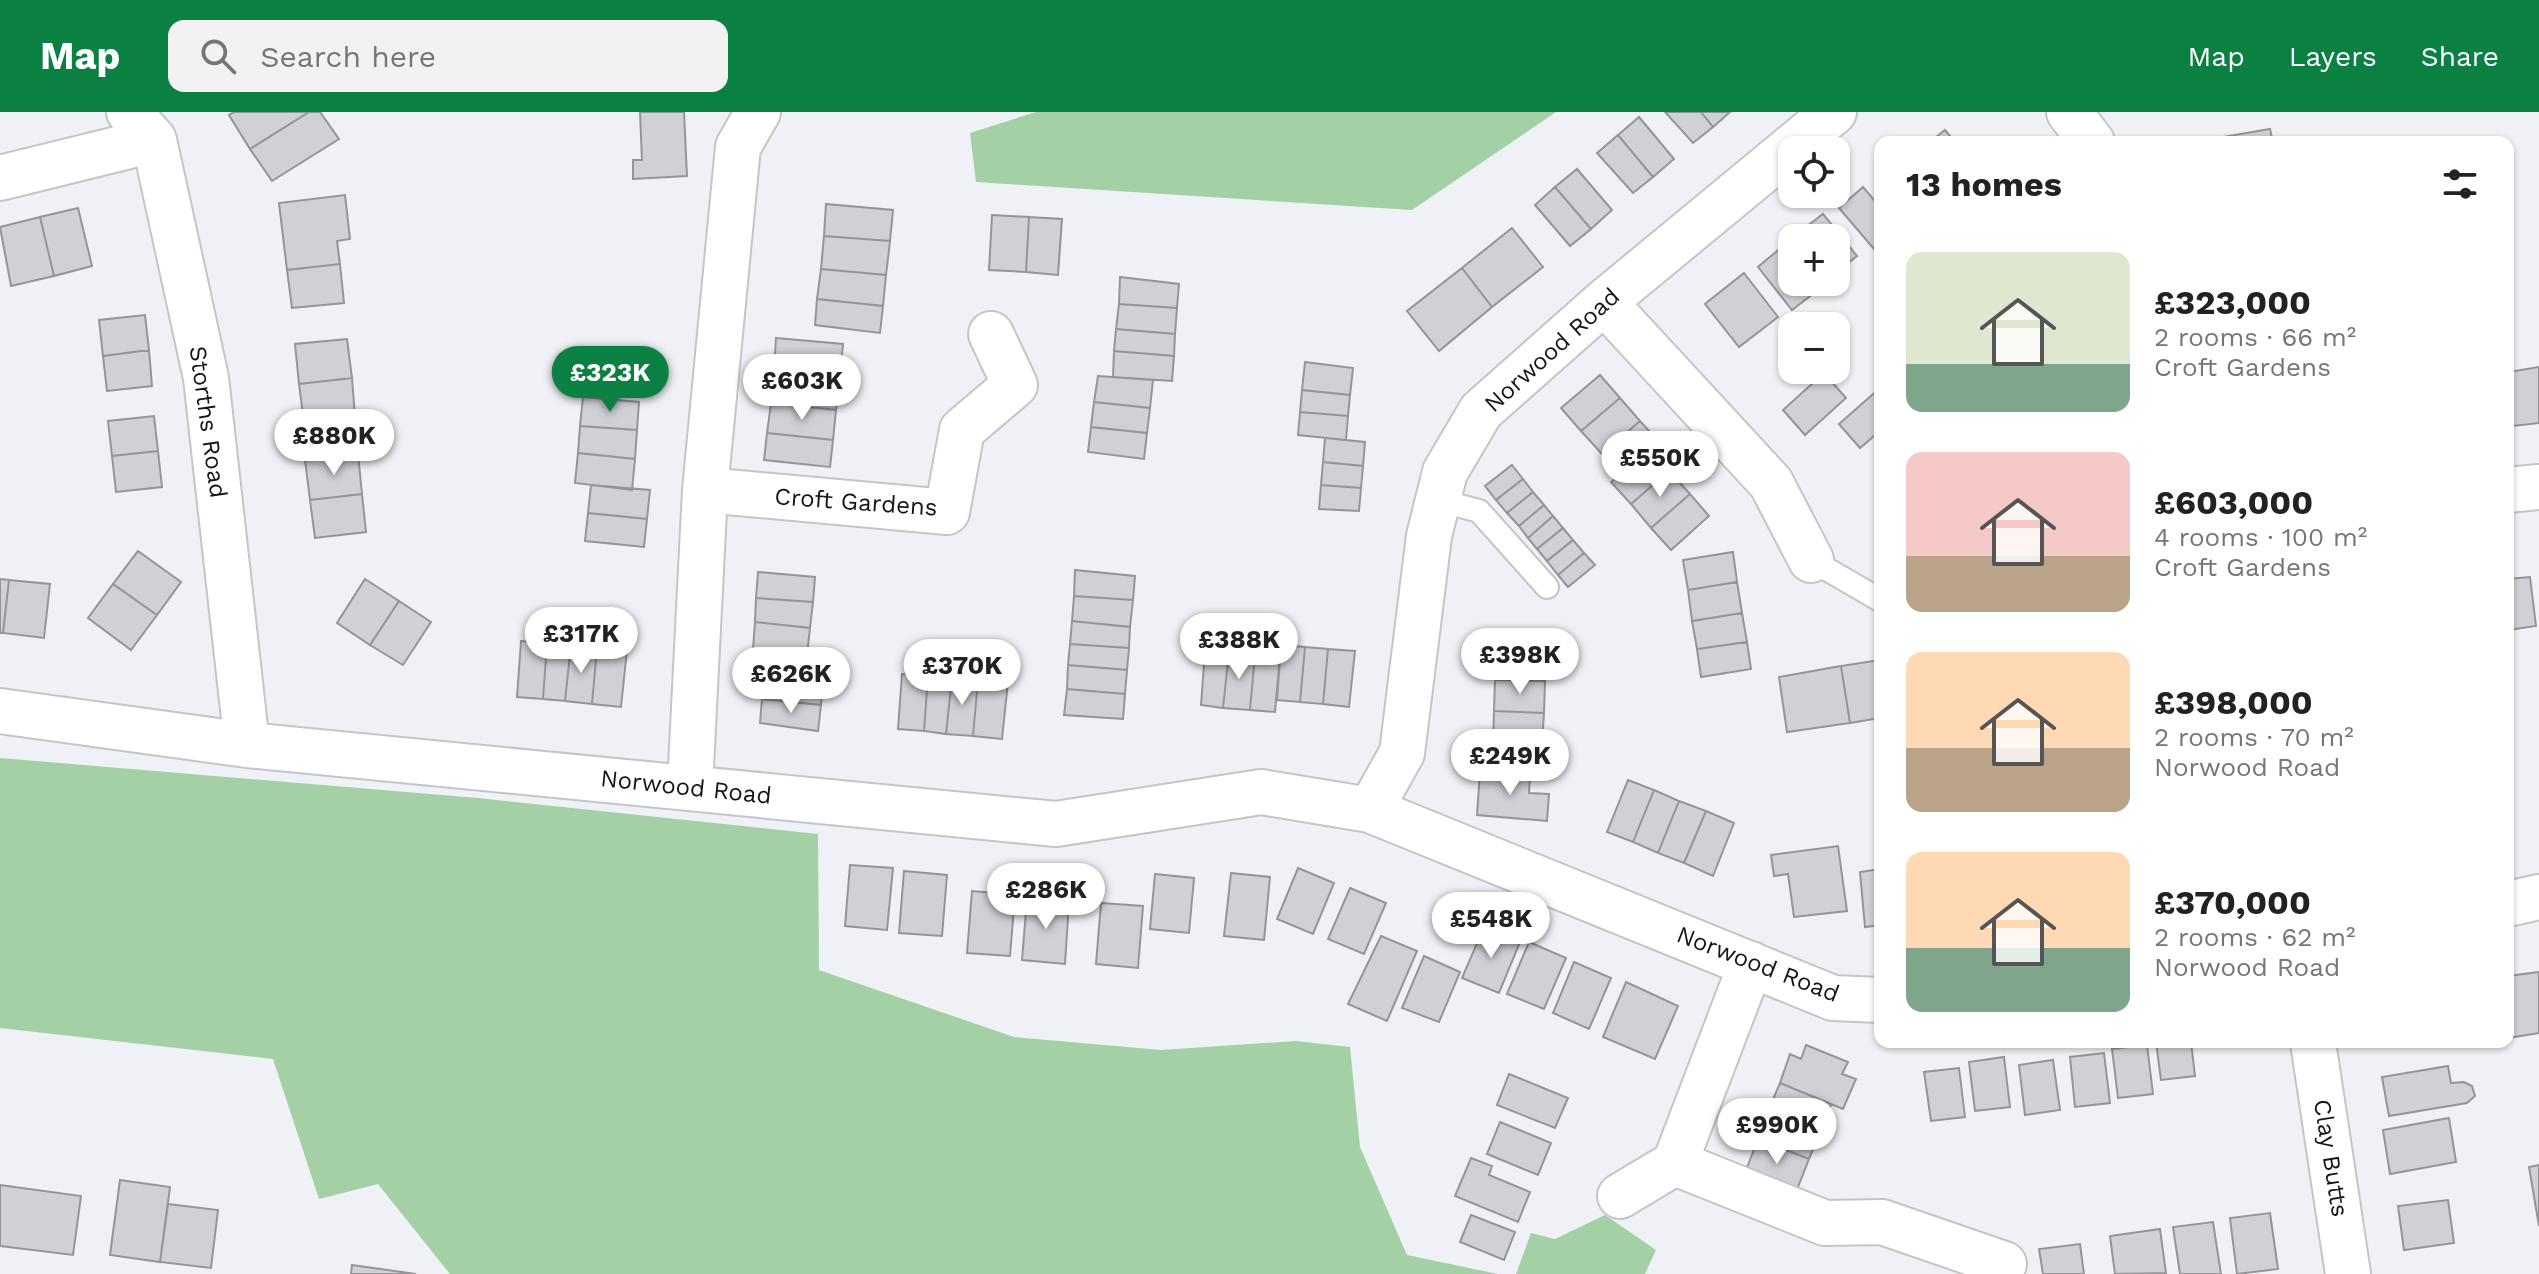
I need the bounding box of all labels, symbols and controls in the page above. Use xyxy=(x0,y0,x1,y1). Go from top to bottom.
search box xyxy=(168,20,728,92)
text: Map xyxy=(40,34,120,78)
icon: search xyxy=(196,34,240,78)
text: Search here xyxy=(260,39,436,74)
text: Map xyxy=(2188,40,2245,73)
text: Layers xyxy=(2289,40,2377,73)
text: Share xyxy=(2421,40,2499,73)
map controls xyxy=(1778,136,1850,384)
button: locate xyxy=(1778,136,1850,208)
icon: filters xyxy=(2438,162,2482,206)
text: 13 homes xyxy=(1906,164,2062,204)
button: + xyxy=(1778,224,1850,296)
street label: Norwood Road xyxy=(1479,282,1625,418)
text: £323,000 xyxy=(2154,282,2311,322)
icon: home xyxy=(1970,284,2066,380)
button: − xyxy=(1778,312,1850,384)
text: 2 rooms · 66 m² xyxy=(2154,322,2356,352)
street label: Storths Road xyxy=(183,344,233,500)
pin: £323K xyxy=(554,346,666,414)
text: Croft Gardens xyxy=(2154,352,2331,382)
pin: £603K xyxy=(746,354,858,422)
text: £323K xyxy=(570,357,650,387)
text: £603K xyxy=(761,365,843,395)
pin: £880K xyxy=(278,409,390,477)
text: £880K xyxy=(292,420,376,450)
pin: £550K xyxy=(1604,431,1716,499)
text: £550K xyxy=(1619,442,1701,472)
street label: Croft Gardens xyxy=(774,482,938,522)
text: £603,000 xyxy=(2154,482,2313,522)
icon: home xyxy=(1970,484,2066,580)
text: 4 rooms · 100 m² xyxy=(2154,522,2367,552)
text: Croft Gardens xyxy=(2154,552,2331,582)
pin: £317K xyxy=(525,607,637,675)
pin: £388K xyxy=(1183,613,1295,681)
text: £317K xyxy=(543,618,619,648)
text: £388K xyxy=(1198,624,1280,654)
pin: £398K xyxy=(1464,628,1576,696)
pin: £370K xyxy=(906,639,1018,707)
text: £398K xyxy=(1479,639,1561,669)
pin: £626K xyxy=(735,647,847,715)
text: £370K xyxy=(922,650,1002,680)
text: £626K xyxy=(750,658,832,688)
text: £398,000 xyxy=(2154,682,2313,722)
icon: home xyxy=(1970,684,2066,780)
text: 2 rooms · 70 m² xyxy=(2154,722,2354,752)
pin: £249K xyxy=(1454,729,1566,797)
text: £249K xyxy=(1469,740,1551,770)
text: Norwood Road xyxy=(2154,752,2340,782)
street label: Norwood Road xyxy=(599,764,773,810)
pin: £286K xyxy=(990,863,1102,931)
text: £286K xyxy=(1005,874,1087,904)
text: £370,000 xyxy=(2154,882,2311,922)
icon: home xyxy=(1970,884,2066,980)
pin: £548K xyxy=(1435,892,1547,960)
text: £548K xyxy=(1450,903,1532,933)
street label: Norwood Road xyxy=(1673,920,1843,1008)
text: 2 rooms · 62 m² xyxy=(2154,922,2356,952)
text: Norwood Road xyxy=(2154,952,2340,982)
street label: Clay Butts xyxy=(2308,1097,2354,1219)
pin: £990K xyxy=(1721,1098,1833,1166)
text: £990K xyxy=(1736,1109,1818,1139)

